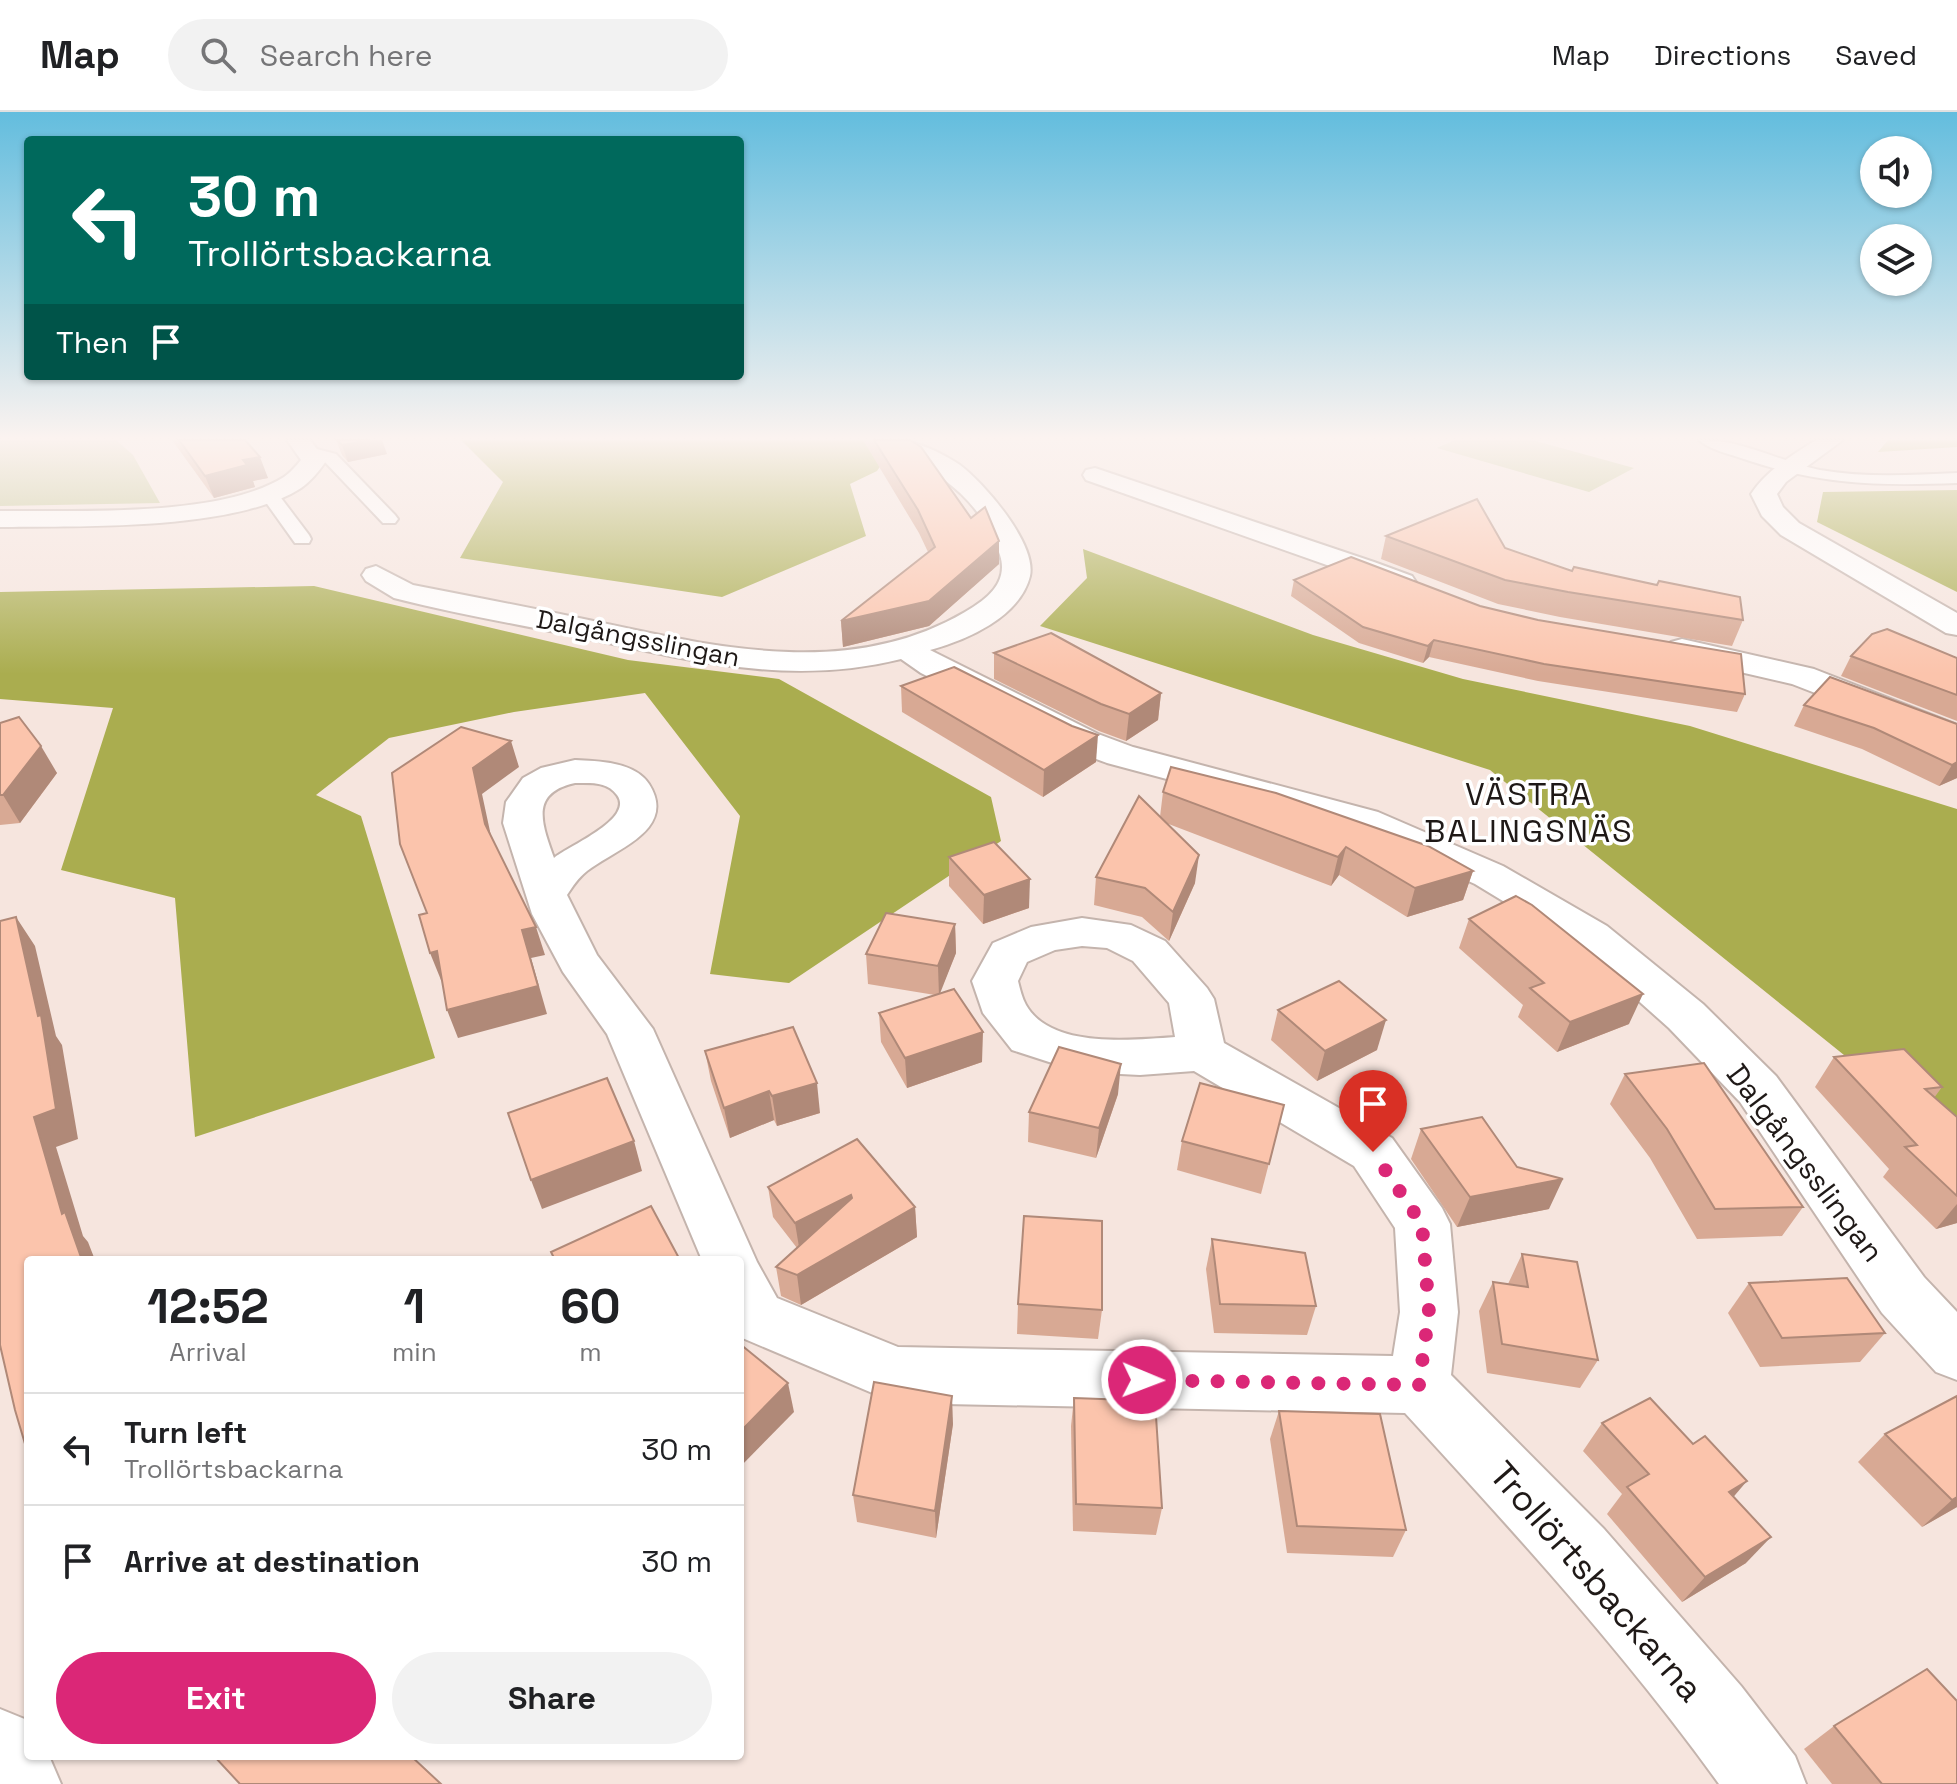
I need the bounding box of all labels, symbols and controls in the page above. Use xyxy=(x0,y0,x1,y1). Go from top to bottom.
search box xyxy=(168,19,728,91)
text: Map xyxy=(40,31,120,79)
icon: search xyxy=(196,33,240,77)
text: Search here xyxy=(260,36,433,75)
text: Map xyxy=(1552,37,1610,73)
text: Directions xyxy=(1654,37,1791,73)
text: Saved xyxy=(1835,37,1917,73)
map controls xyxy=(1860,136,1932,296)
button: sound xyxy=(1860,136,1932,208)
text: 30 m xyxy=(188,161,320,232)
icon: left xyxy=(56,168,160,272)
button: layers xyxy=(1860,224,1932,296)
text: Trollörtsbackarna xyxy=(188,231,492,277)
icon: arrive xyxy=(144,320,188,364)
text: Then xyxy=(56,323,128,362)
street label: Dalgångsslingan xyxy=(533,602,743,674)
district label: VÄSTRA BALINGSNÄS xyxy=(1424,774,1634,851)
street label: Dalgångsslingan xyxy=(1718,1056,1893,1270)
pin xyxy=(1339,1070,1407,1152)
icon: arrive xyxy=(1351,1082,1395,1126)
text: 12:52 xyxy=(147,1276,269,1337)
text: 1 xyxy=(403,1276,425,1337)
text: 60 xyxy=(560,1276,621,1337)
text: Arrival xyxy=(169,1335,247,1369)
text: min xyxy=(392,1335,437,1369)
text: m xyxy=(579,1335,602,1369)
position arrow xyxy=(1100,1338,1184,1422)
text: Turn left xyxy=(124,1413,247,1452)
icon: left xyxy=(56,1427,100,1471)
text: 30 m xyxy=(641,1430,712,1469)
text: Trollörtsbackarna xyxy=(124,1452,343,1486)
street label: Trollörtsbackarna xyxy=(1479,1452,1713,1711)
icon: arrive xyxy=(56,1539,100,1583)
text: Arrive at destination xyxy=(124,1542,420,1581)
text: 30 m xyxy=(641,1542,712,1581)
button: Exit xyxy=(56,1652,376,1744)
button: Share xyxy=(392,1652,712,1744)

